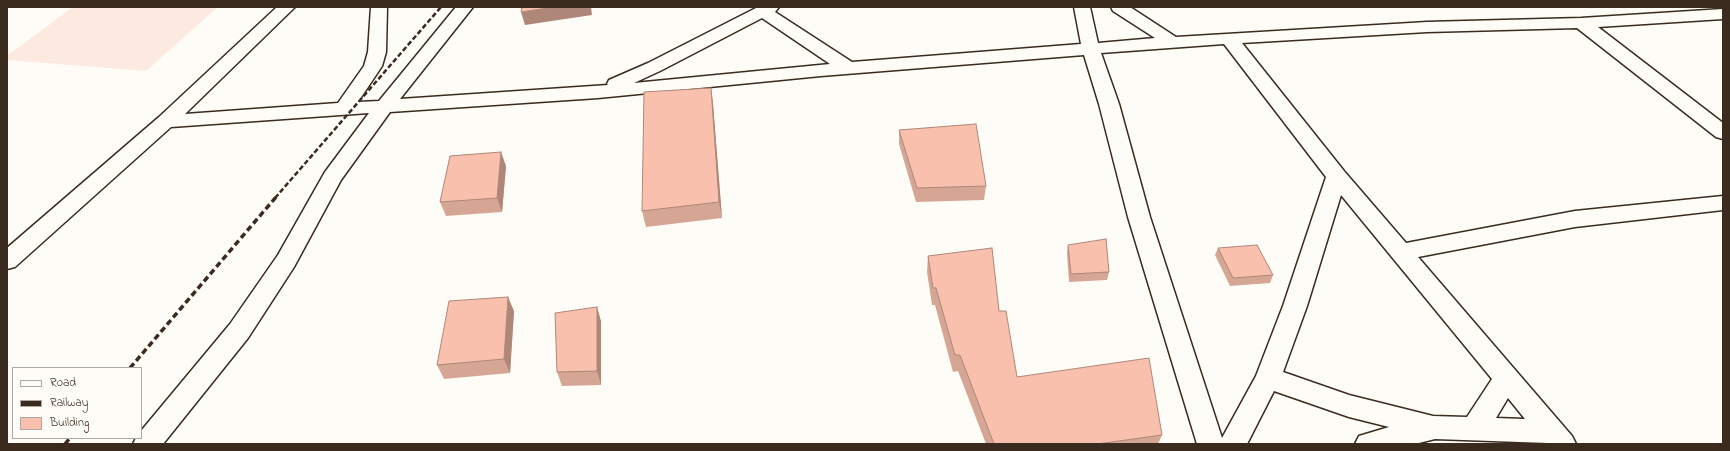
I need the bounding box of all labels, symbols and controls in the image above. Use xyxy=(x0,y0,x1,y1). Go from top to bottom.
legend xyxy=(12,367,142,439)
text: Road xyxy=(50,374,76,392)
text: Railway xyxy=(50,394,88,412)
text: Building xyxy=(50,414,89,432)

